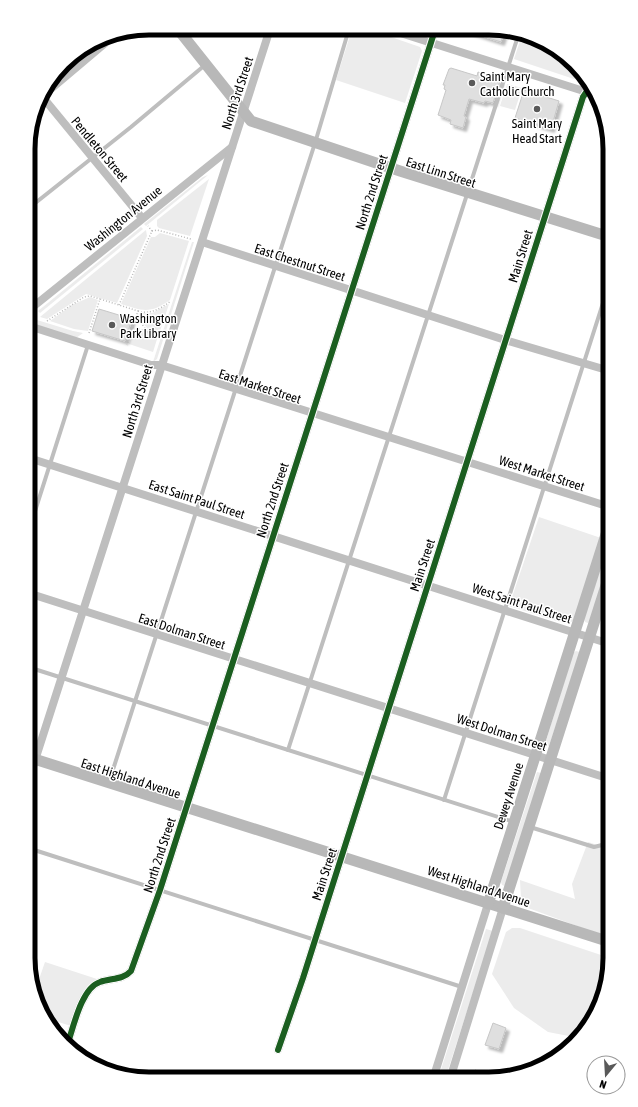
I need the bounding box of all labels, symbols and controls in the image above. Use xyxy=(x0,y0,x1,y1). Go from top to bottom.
street label: North 3rd Street xyxy=(219,55,256,131)
place label: Saint Mary Catholic Church xyxy=(480,69,554,99)
marker: Saint Mary Catholic Church xyxy=(467,78,477,88)
marker: Saint Mary Head Start xyxy=(532,104,542,114)
street label: Pendleton Street xyxy=(68,114,131,185)
place label: Saint Mary Head Start xyxy=(512,116,563,146)
street label: North 2nd Street xyxy=(352,152,391,232)
street label: East Linn Street xyxy=(404,154,478,191)
street label: Washington Avenue xyxy=(82,183,165,254)
street label: Main Street xyxy=(505,228,536,284)
street label: East Chestnut Street xyxy=(252,241,347,284)
place label: Washington Park Library xyxy=(120,311,177,341)
marker: Washington Park Library xyxy=(107,320,117,330)
street label: North 3rd Street xyxy=(119,363,156,440)
street label: East Market Street xyxy=(217,366,303,407)
street label: West Market Street xyxy=(497,453,587,494)
street label: North 2nd Street xyxy=(253,460,292,540)
street label: East Saint Paul Street xyxy=(147,477,247,522)
street label: Main Street xyxy=(407,537,438,593)
street label: West Saint Paul Street xyxy=(470,580,574,627)
street label: East Dolman Street xyxy=(136,610,227,653)
street label: West Dolman Street xyxy=(455,711,549,754)
street label: East Highland Avenue xyxy=(79,755,183,802)
street label: Dewey Avenue xyxy=(491,761,526,832)
street label: North 2nd Street xyxy=(140,815,179,895)
street label: Main Street xyxy=(309,846,340,902)
street label: West Highland Avenue xyxy=(426,863,532,910)
north arrow xyxy=(586,1055,626,1095)
text: N xyxy=(598,1078,608,1091)

